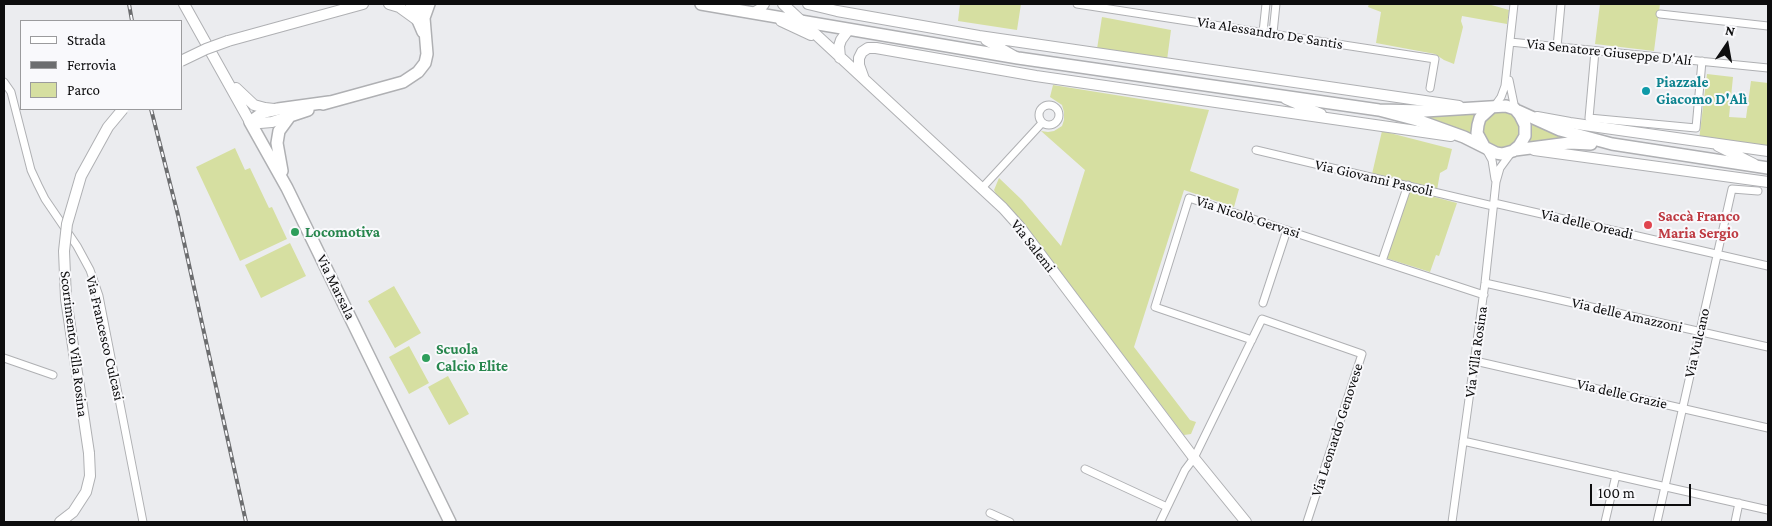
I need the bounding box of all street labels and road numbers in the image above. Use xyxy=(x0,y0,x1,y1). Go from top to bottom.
street label: Via Alessandro De Santis xyxy=(1196,13,1344,53)
street label: Via Senatore Giuseppe D'Alí xyxy=(1525,34,1693,70)
street label: Via Giovanni Pascoli xyxy=(1313,156,1435,200)
street label: Via Nicolò Gervasi xyxy=(1194,192,1302,242)
street label: Via delle Oreadi xyxy=(1539,205,1635,243)
street label: Via Salemi xyxy=(1007,216,1059,276)
street label: Via Marsala xyxy=(312,251,360,323)
street label: Scorrimento Villa Rosina xyxy=(56,270,92,418)
street label: Via Francesco Culcasi xyxy=(82,274,128,402)
street label: Via delle Amazzoni xyxy=(1570,293,1684,337)
street label: Via Villa Rosina xyxy=(1461,305,1491,399)
street label: Via Vulcano xyxy=(1680,306,1714,380)
street label: Via Leonardo Genovese xyxy=(1307,361,1367,499)
street label: Via delle Grazie xyxy=(1575,375,1669,413)

